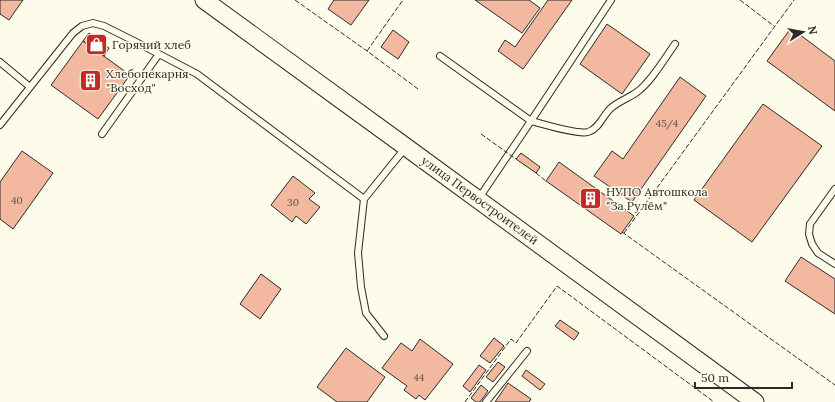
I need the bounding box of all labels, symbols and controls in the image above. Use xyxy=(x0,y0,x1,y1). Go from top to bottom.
north arrow xyxy=(783,12,823,52)
text: N xyxy=(805,25,821,36)
shop icon: Горячий хлеб xyxy=(83,31,109,57)
place label: Горячий хлеб xyxy=(112,37,191,52)
place label: Хлебопекарня "Восход" xyxy=(106,66,189,95)
building icon: Хлебопекарня "Восход" xyxy=(78,67,104,93)
house number: 45/4 xyxy=(656,117,679,130)
street label: улица Первостроителей xyxy=(419,152,541,248)
place label: НУПО Автошкола "За Рулём" xyxy=(606,184,708,213)
building icon: НУПО Автошкола "За Рулём" xyxy=(577,185,603,211)
house number: 40 xyxy=(11,194,23,207)
house number: 30 xyxy=(287,196,299,209)
scale bar xyxy=(695,364,792,390)
text: 50 m xyxy=(701,370,729,385)
house number: 44 xyxy=(414,371,425,384)

